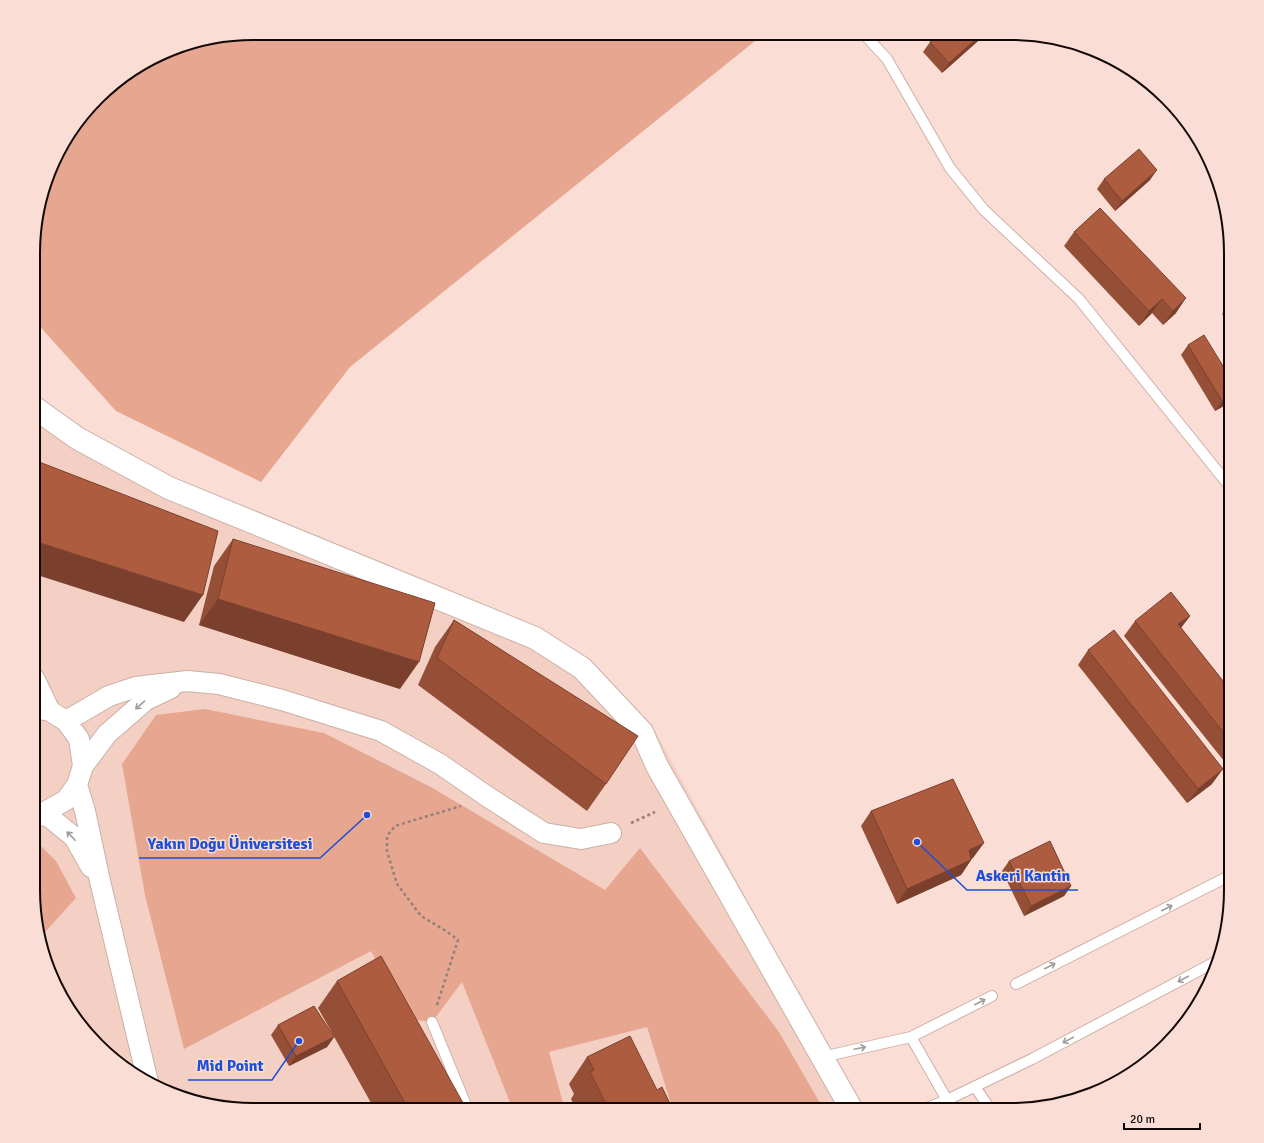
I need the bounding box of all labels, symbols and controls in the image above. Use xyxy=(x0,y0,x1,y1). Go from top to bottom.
one-way arrow xyxy=(135,701,146,710)
callout: Yakın Doğu Üniversitesi xyxy=(139,830,320,858)
one-way arrow xyxy=(66,831,76,841)
text: Yakın Doğu Üniversitesi xyxy=(147,834,312,854)
callout: Askeri Kantin xyxy=(967,862,1078,890)
text: Askeri Kantin xyxy=(976,866,1071,886)
one-way arrow xyxy=(1160,904,1172,911)
one-way arrow xyxy=(1044,962,1056,970)
one-way arrow xyxy=(1177,976,1189,984)
one-way arrow xyxy=(974,997,986,1005)
one-way arrow xyxy=(1062,1037,1074,1044)
one-way arrow xyxy=(853,1044,866,1052)
callout: Mid Point xyxy=(188,1052,272,1080)
text: Mid Point xyxy=(196,1056,264,1076)
scale bar xyxy=(1124,1105,1200,1131)
text: 20 m xyxy=(1130,1112,1155,1127)

